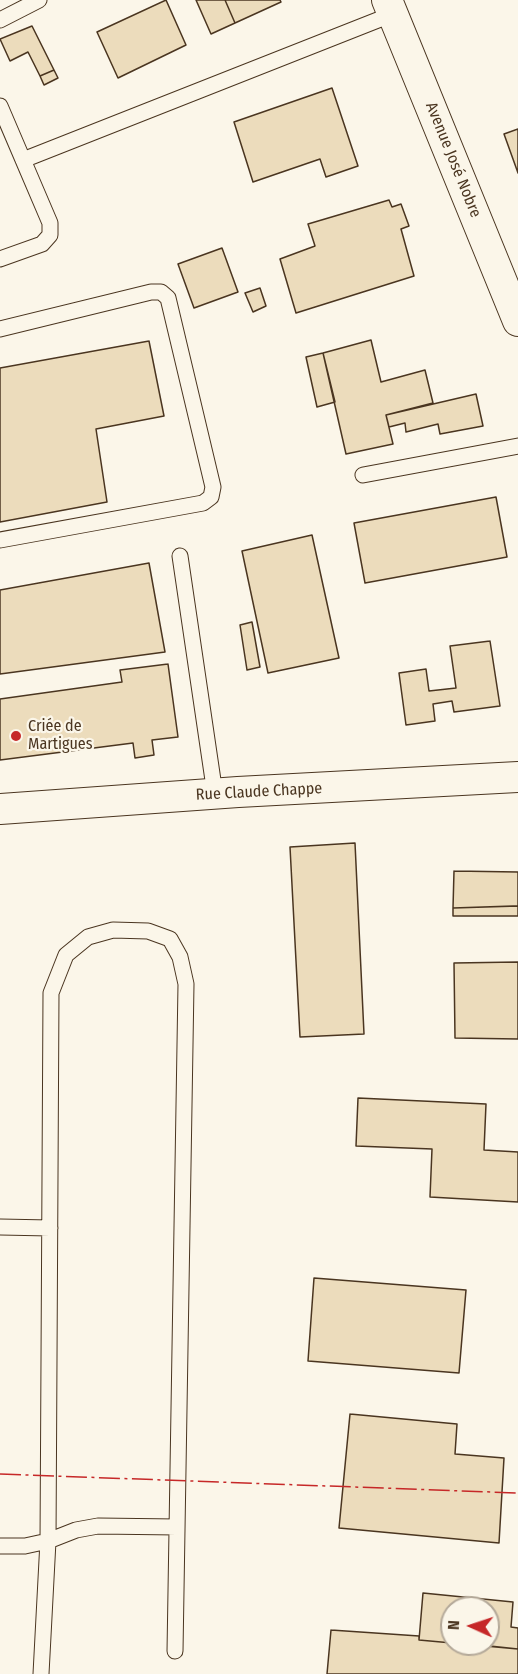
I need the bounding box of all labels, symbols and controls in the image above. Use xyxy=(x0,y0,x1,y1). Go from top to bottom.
street label: Avenue José Nobre xyxy=(421,99,485,221)
place label: Criée de Martigues xyxy=(28,717,93,755)
marker: Criée de Martigues xyxy=(9,729,23,743)
street label: Rue Claude Chappe xyxy=(195,779,323,805)
north arrow xyxy=(440,1596,500,1656)
text: N xyxy=(444,1620,463,1630)

